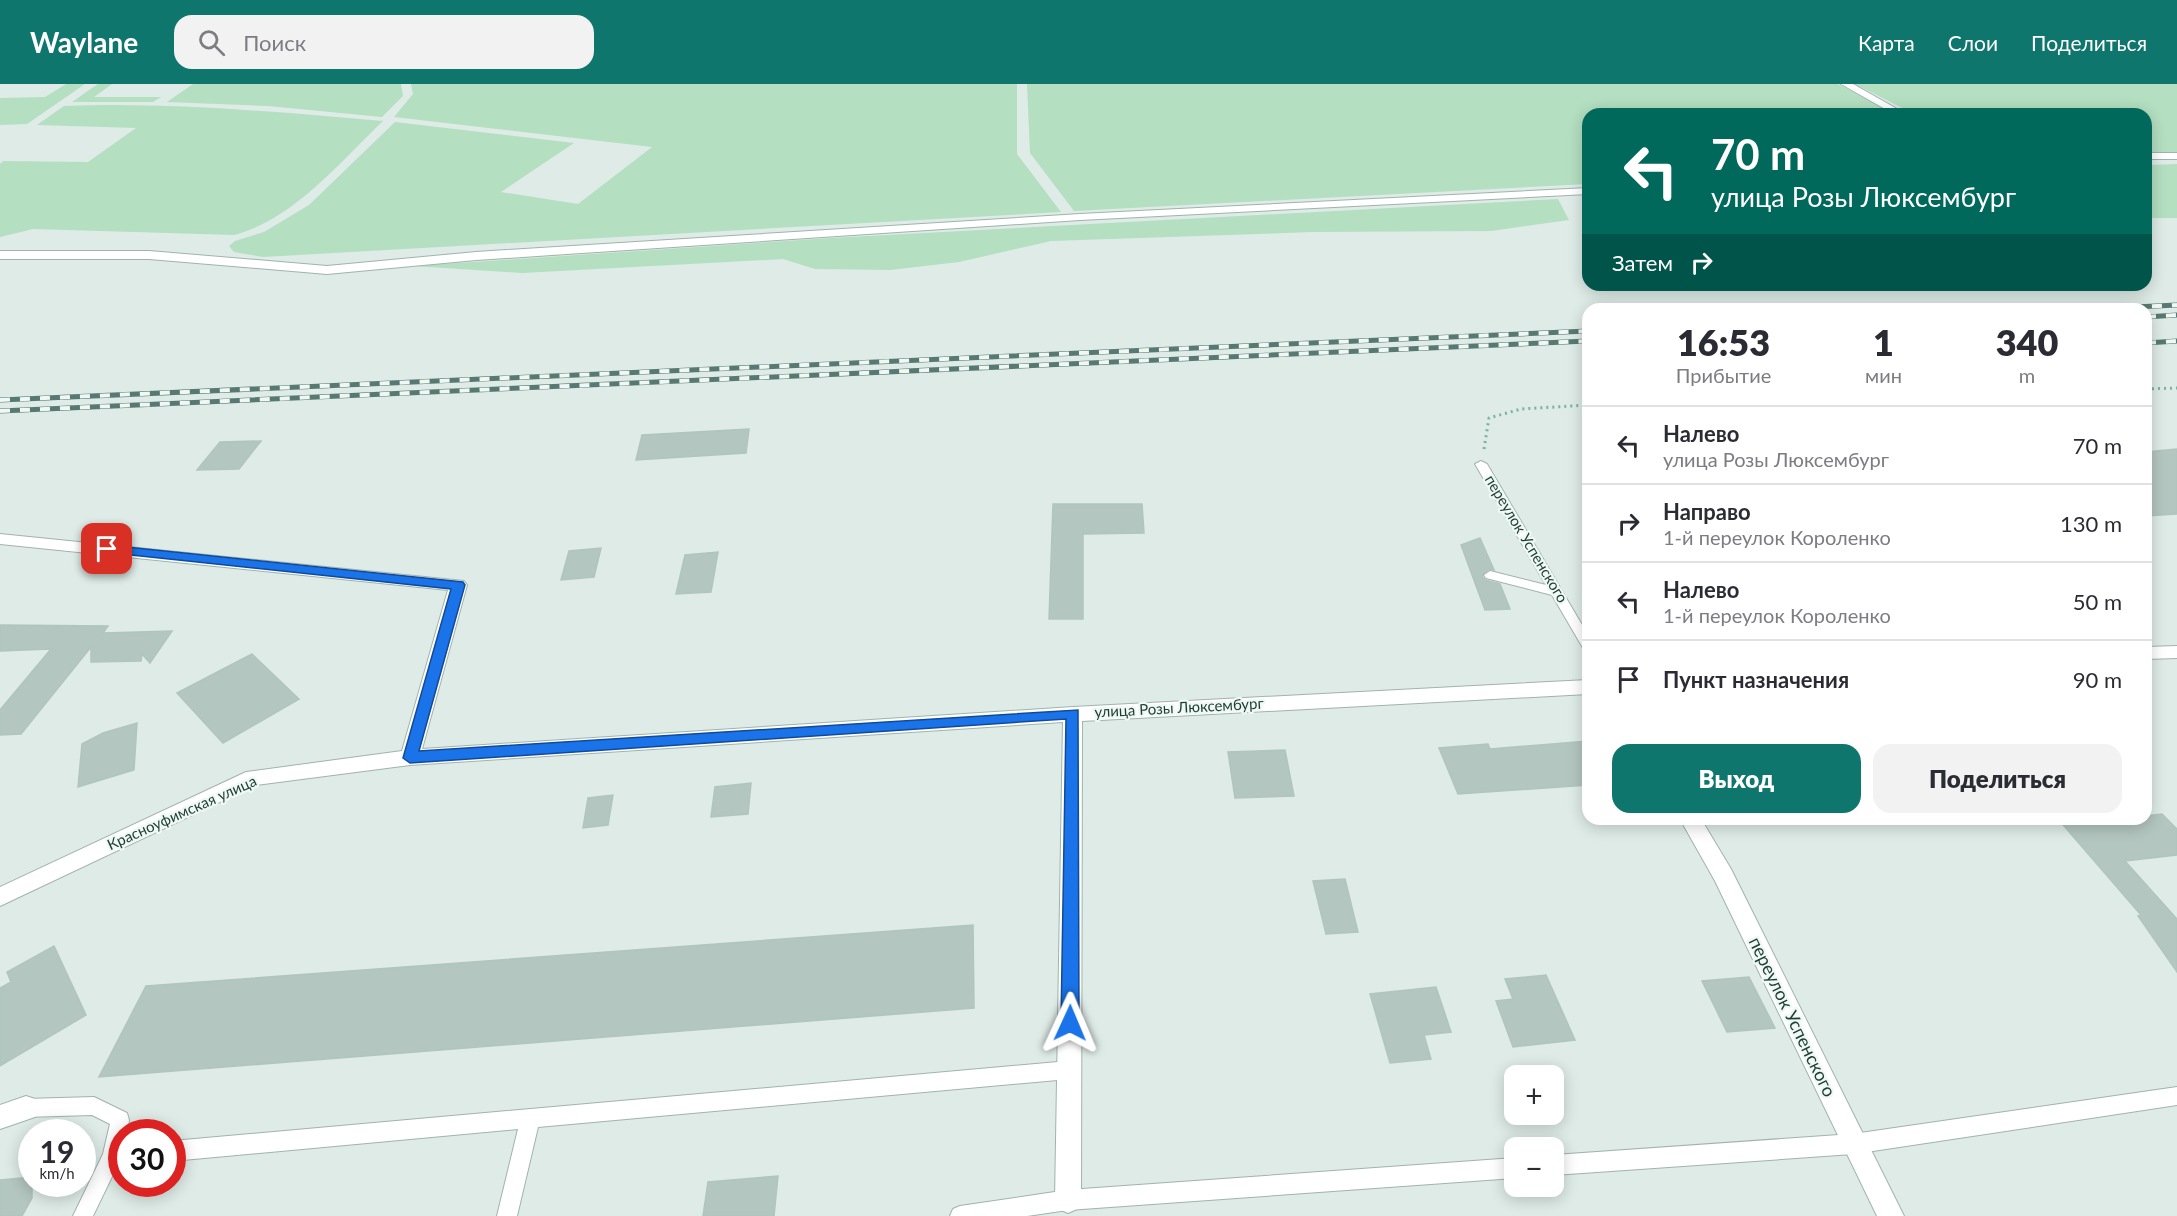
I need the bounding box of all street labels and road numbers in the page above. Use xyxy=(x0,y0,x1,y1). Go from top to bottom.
street label: переулок Успенского xyxy=(1482,471,1572,606)
street label: улица Розы Люксембург xyxy=(1094,694,1264,720)
street label: Красноуфимская улица xyxy=(104,771,259,853)
street label: переулок Успенского xyxy=(1745,933,1841,1100)

